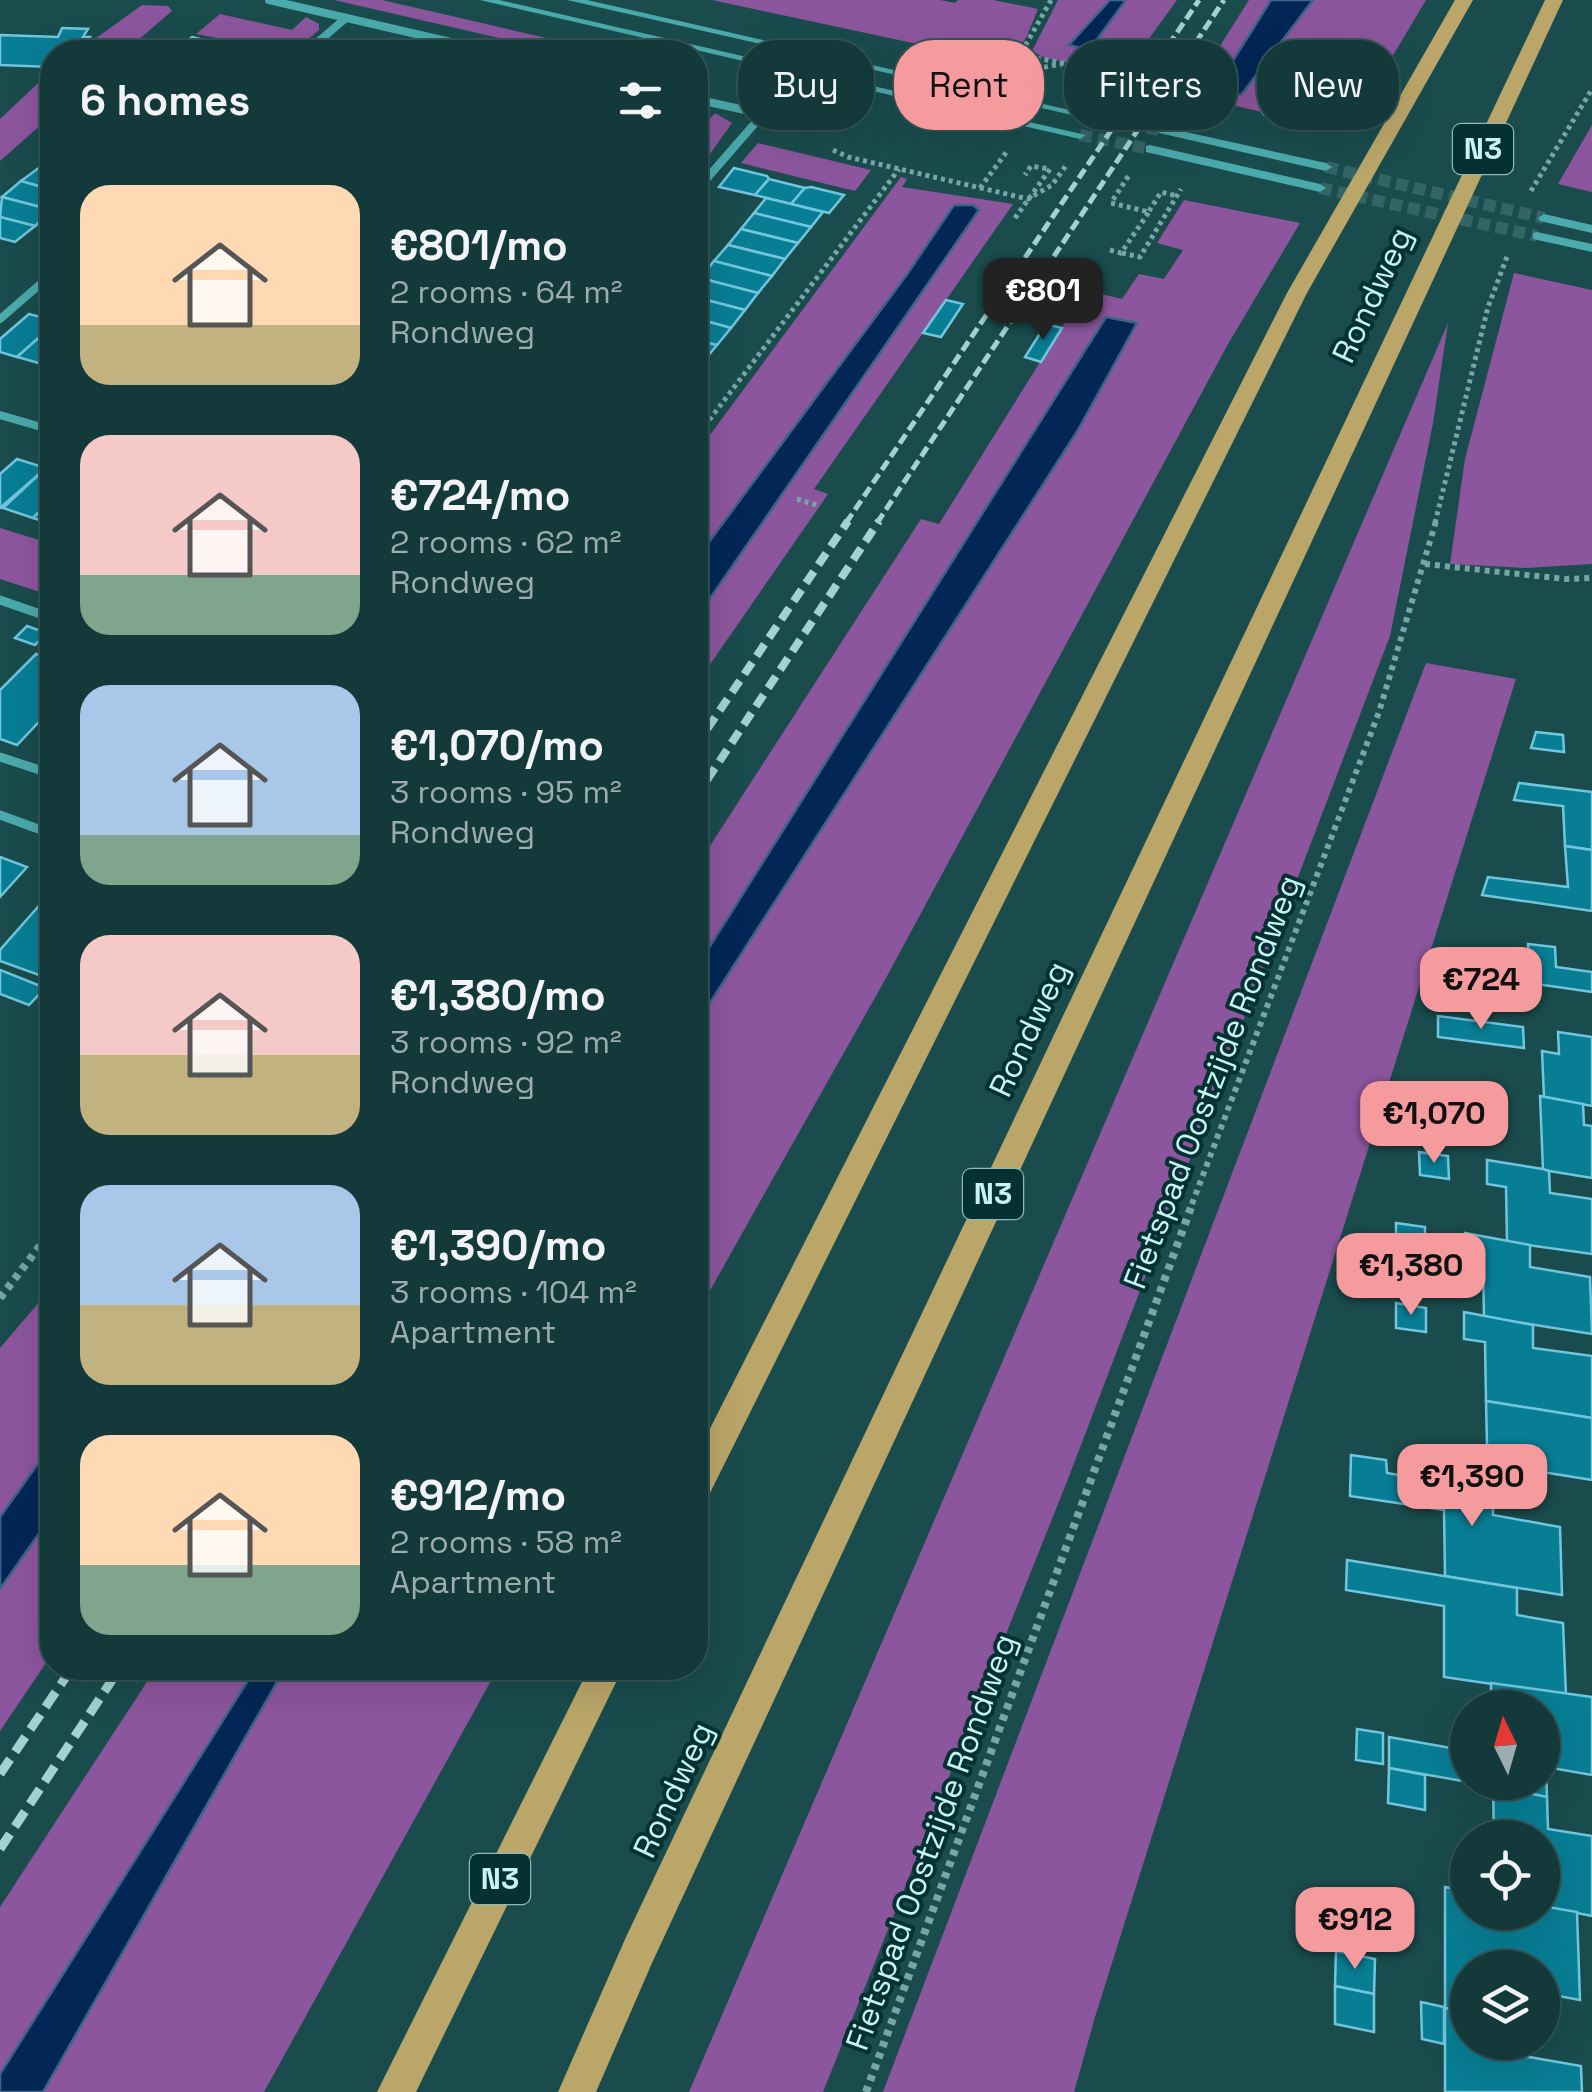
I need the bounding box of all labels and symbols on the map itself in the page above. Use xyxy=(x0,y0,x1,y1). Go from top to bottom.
road number: N3 xyxy=(1453,124,1513,174)
street label: Rondweg xyxy=(1323,221,1421,369)
pin: €801 xyxy=(984,258,1102,343)
street label: Fietspad Oostzijde Rondweg xyxy=(1114,869,1310,1295)
pin: €724 xyxy=(1422,947,1540,1032)
street label: Rondweg xyxy=(980,955,1078,1103)
pin: €1,070 xyxy=(1353,1081,1515,1166)
road number: N3 xyxy=(963,1169,1023,1219)
pin: €1,380 xyxy=(1330,1233,1492,1318)
pin: €1,390 xyxy=(1391,1444,1553,1529)
street label: Fietspad Oostzijde Rondweg xyxy=(837,1628,1025,2056)
north arrow xyxy=(1450,1690,1560,1800)
street label: Rondweg xyxy=(624,1716,722,1864)
road number: N3 xyxy=(470,1854,530,1904)
pin: €912 xyxy=(1296,1887,1414,1972)

